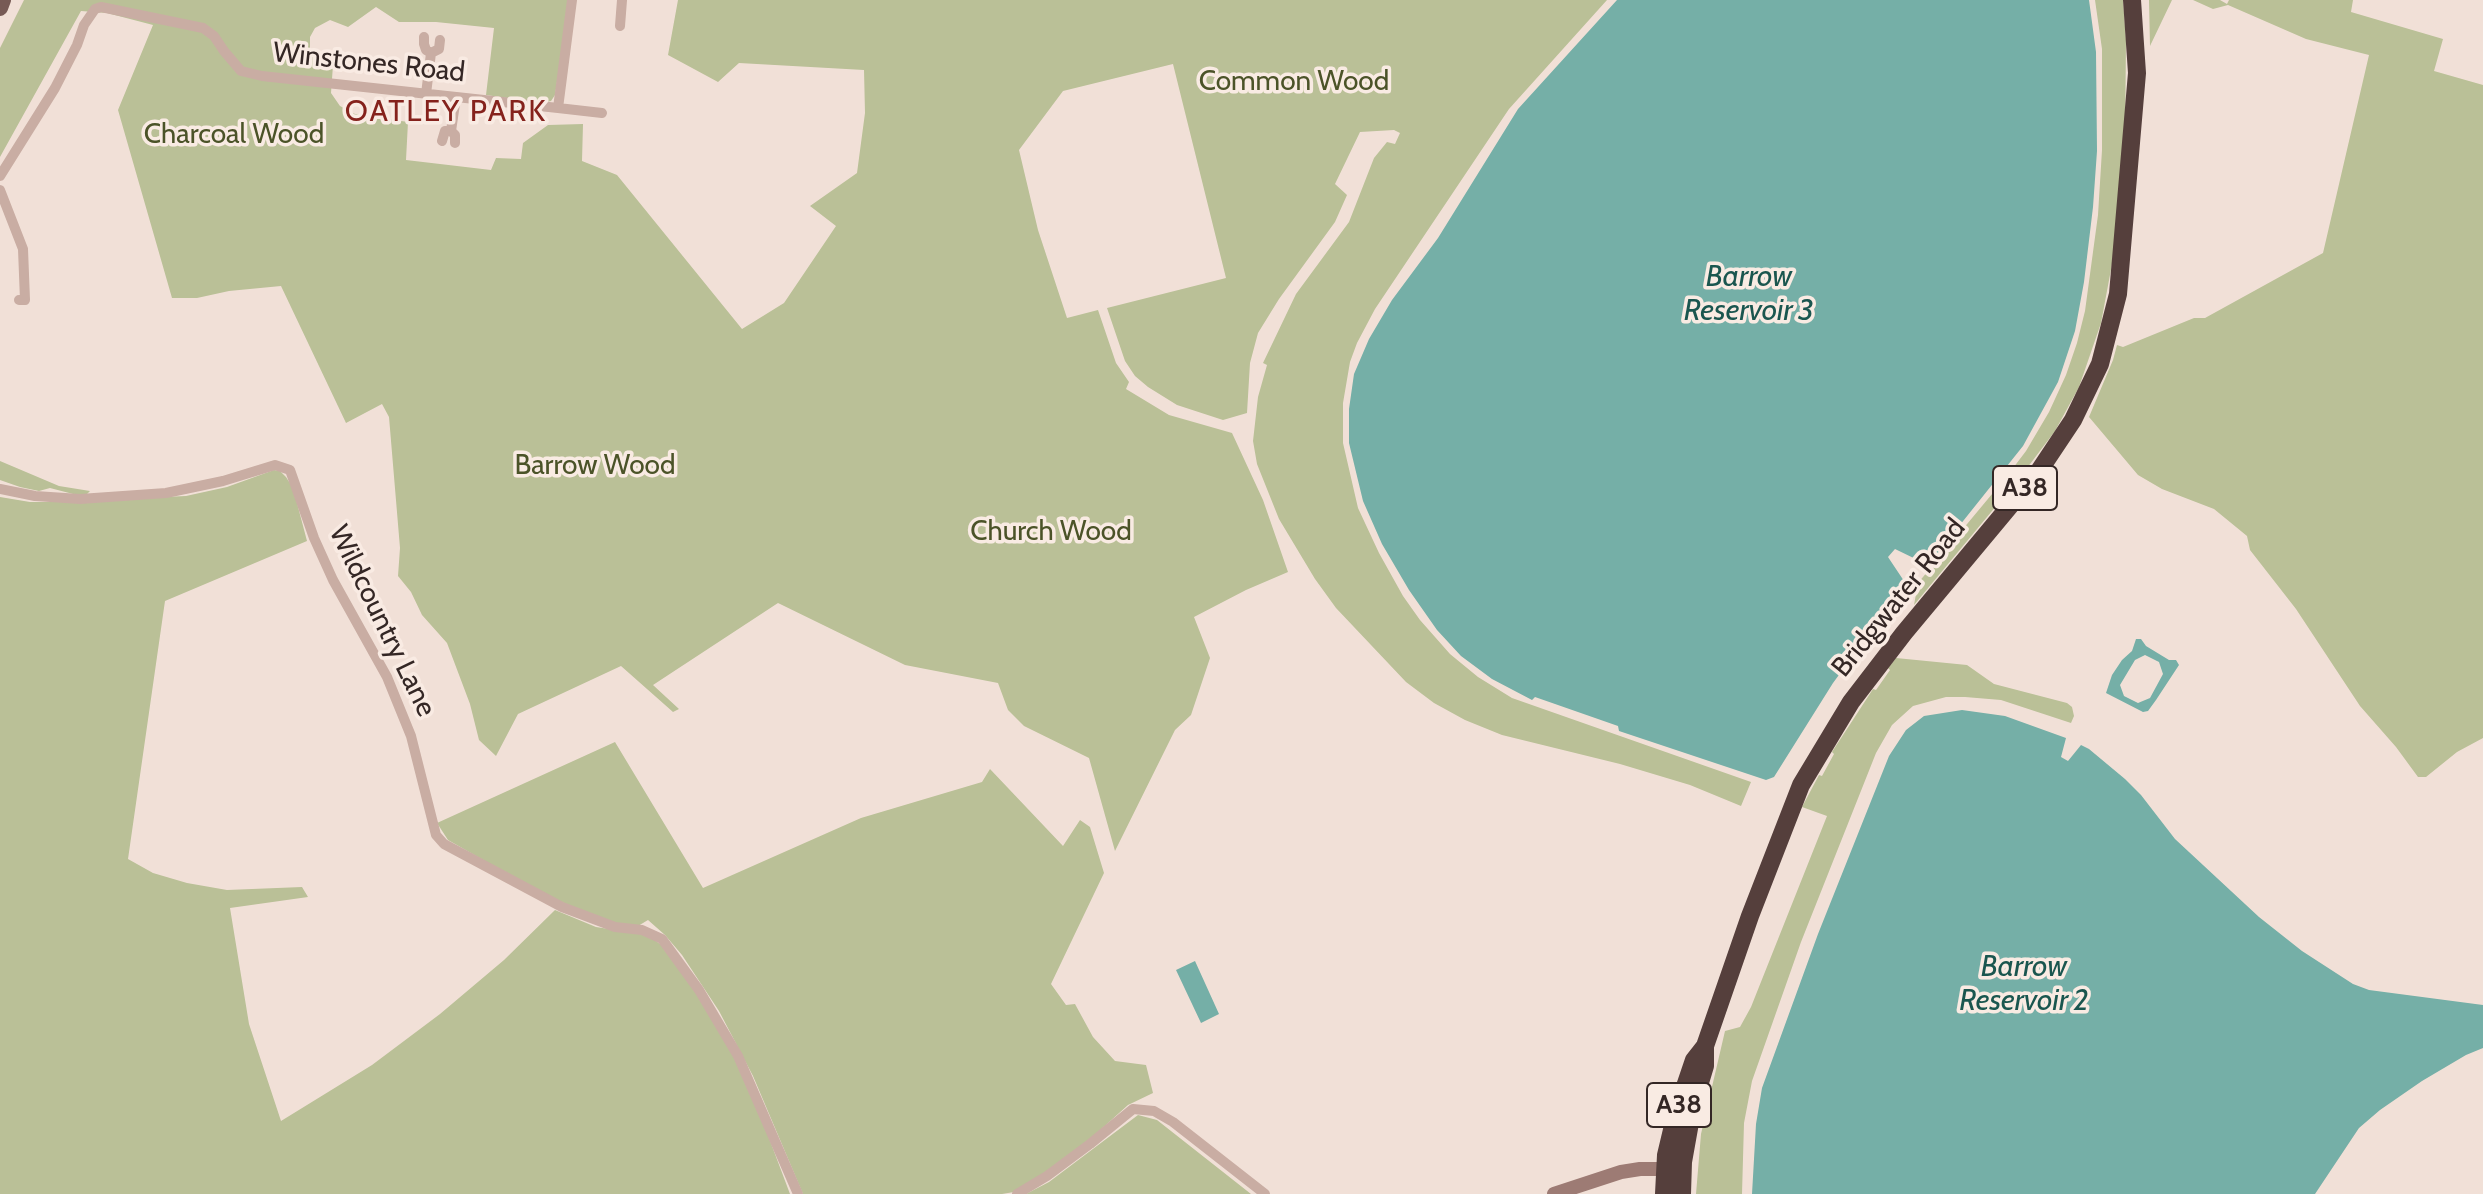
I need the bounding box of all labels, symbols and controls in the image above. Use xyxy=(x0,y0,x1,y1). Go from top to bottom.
street label: Winstones Road xyxy=(271,36,467,90)
park label: Common Wood xyxy=(1199,65,1389,99)
district label: OATLEY PARK xyxy=(345,94,547,130)
park label: Charcoal Wood xyxy=(144,118,324,152)
water label: Barrow Reservoir 3 xyxy=(1684,259,1814,330)
park label: Barrow Wood xyxy=(514,449,676,483)
road number: A38 xyxy=(1993,466,2057,510)
street label: Bridgwater Road xyxy=(1825,512,1973,684)
park label: Church Wood xyxy=(970,515,1132,549)
street label: Wildcountry Lane xyxy=(321,520,443,722)
water label: Barrow Reservoir 2 xyxy=(1959,949,2089,1020)
road number: A38 xyxy=(1647,1083,1711,1127)

